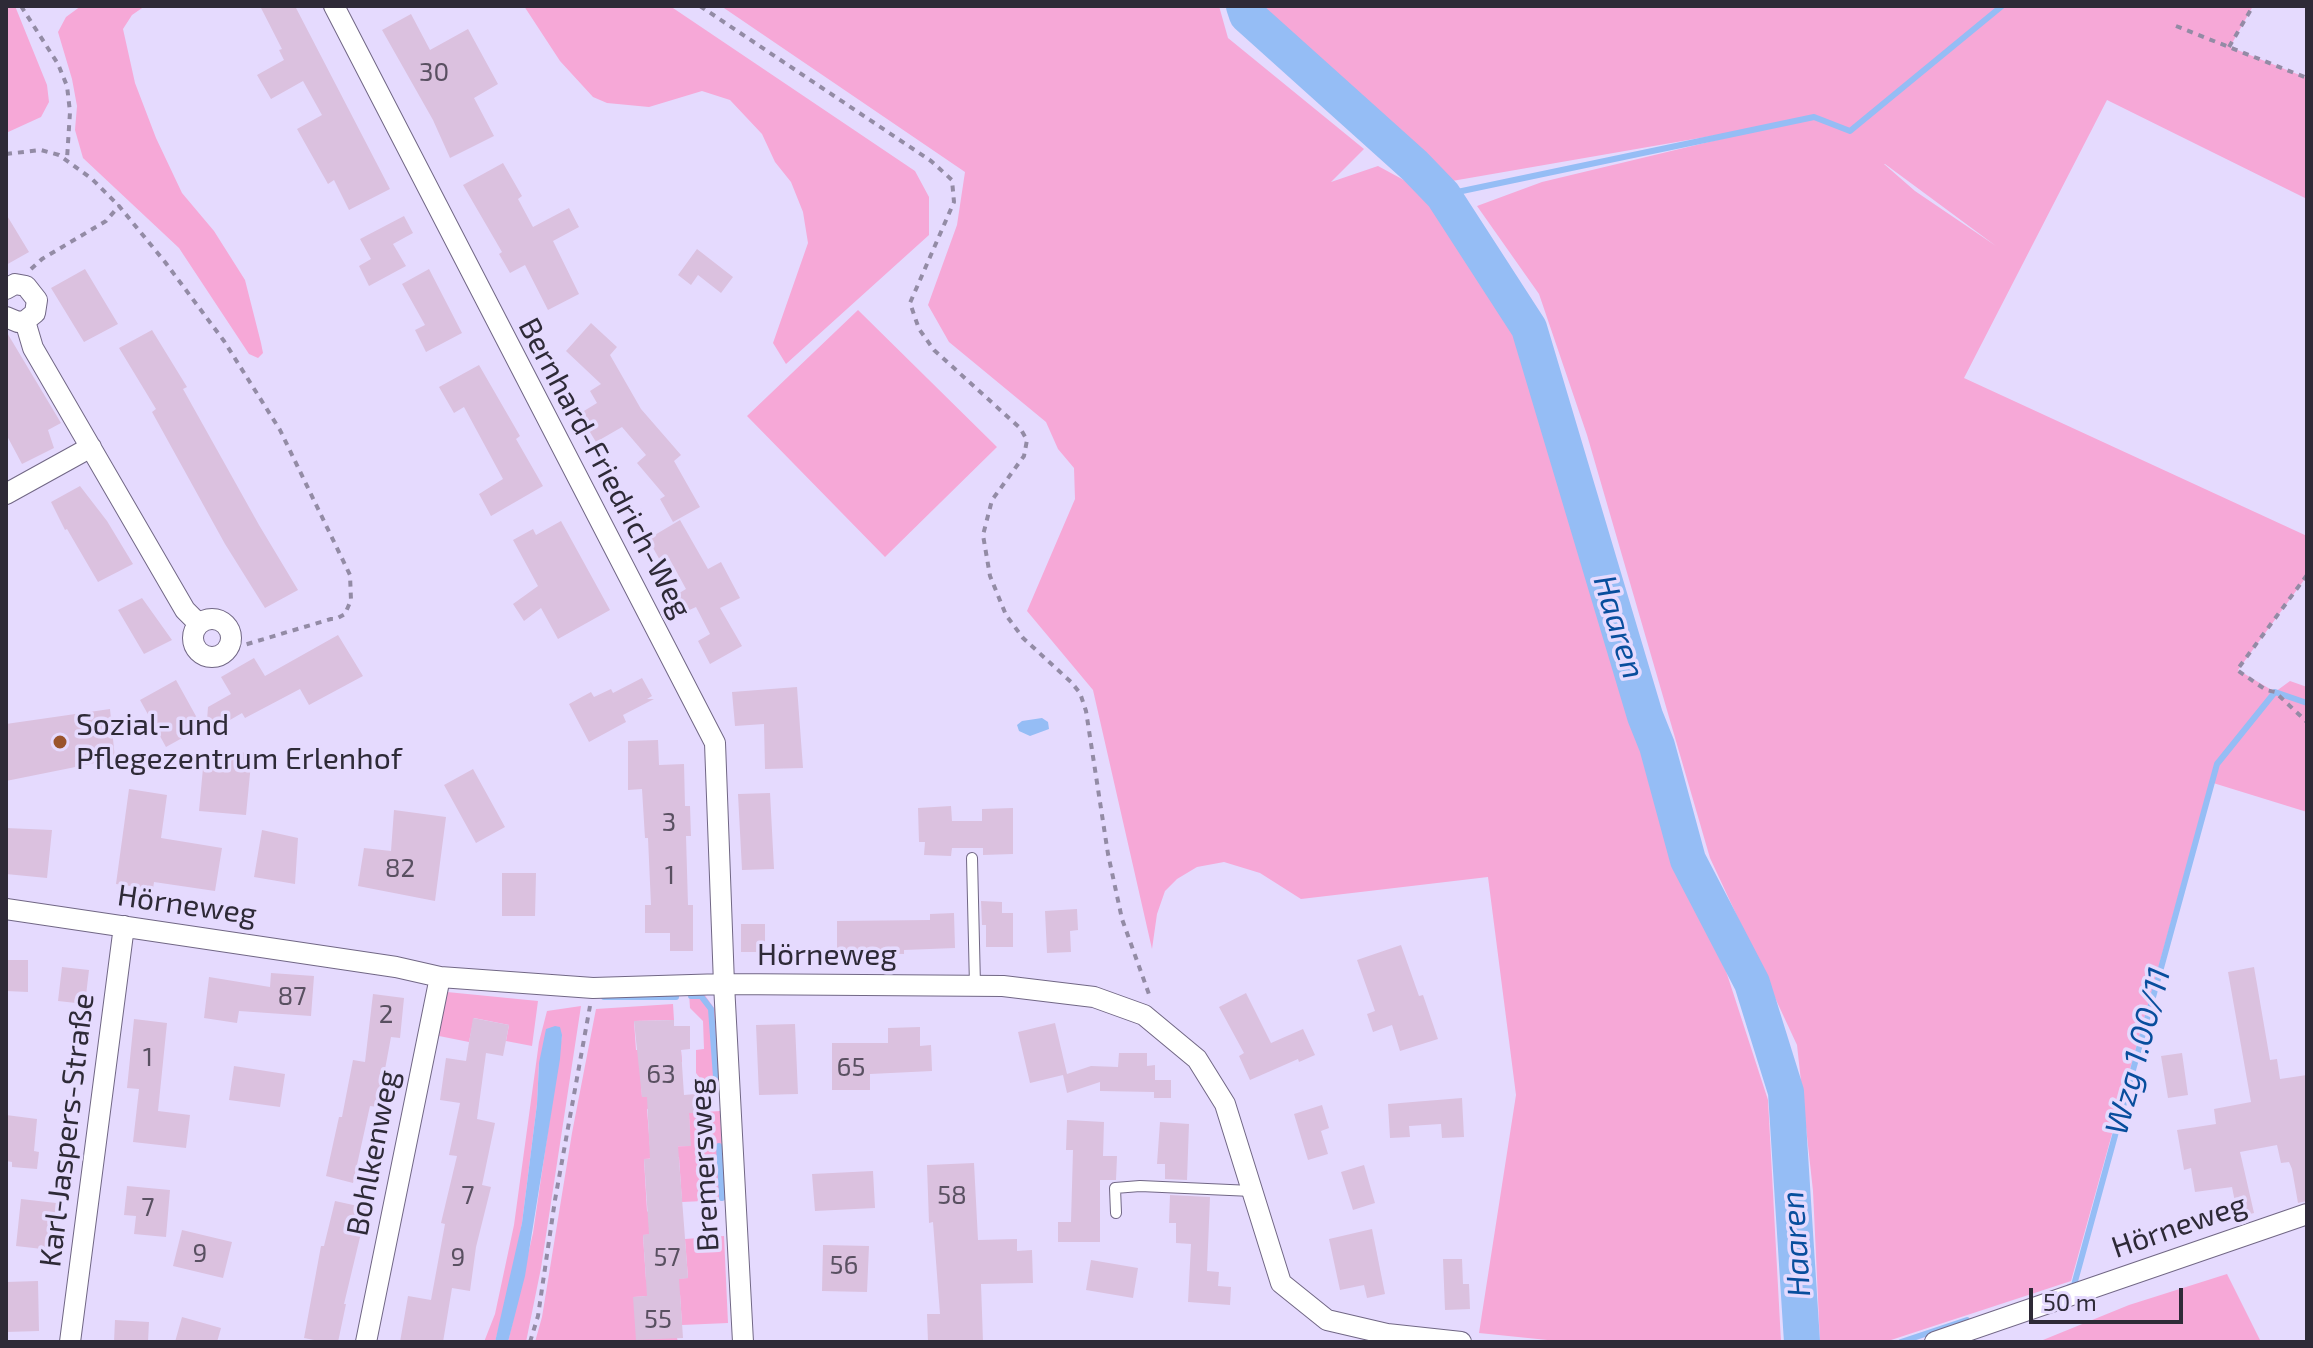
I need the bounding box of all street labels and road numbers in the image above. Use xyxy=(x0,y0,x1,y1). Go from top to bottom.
street label: Bernhard-Friedrich-Weg xyxy=(511,312,699,624)
street label: Hörneweg xyxy=(115,877,259,933)
street label: Hörneweg xyxy=(757,937,897,973)
street label: Karl-Jaspers-Straße xyxy=(32,991,102,1269)
street label: Bohlkenweg xyxy=(339,1067,407,1239)
street label: Bremersweg xyxy=(681,1077,727,1253)
street label: Hörneweg xyxy=(2107,1186,2251,1266)

